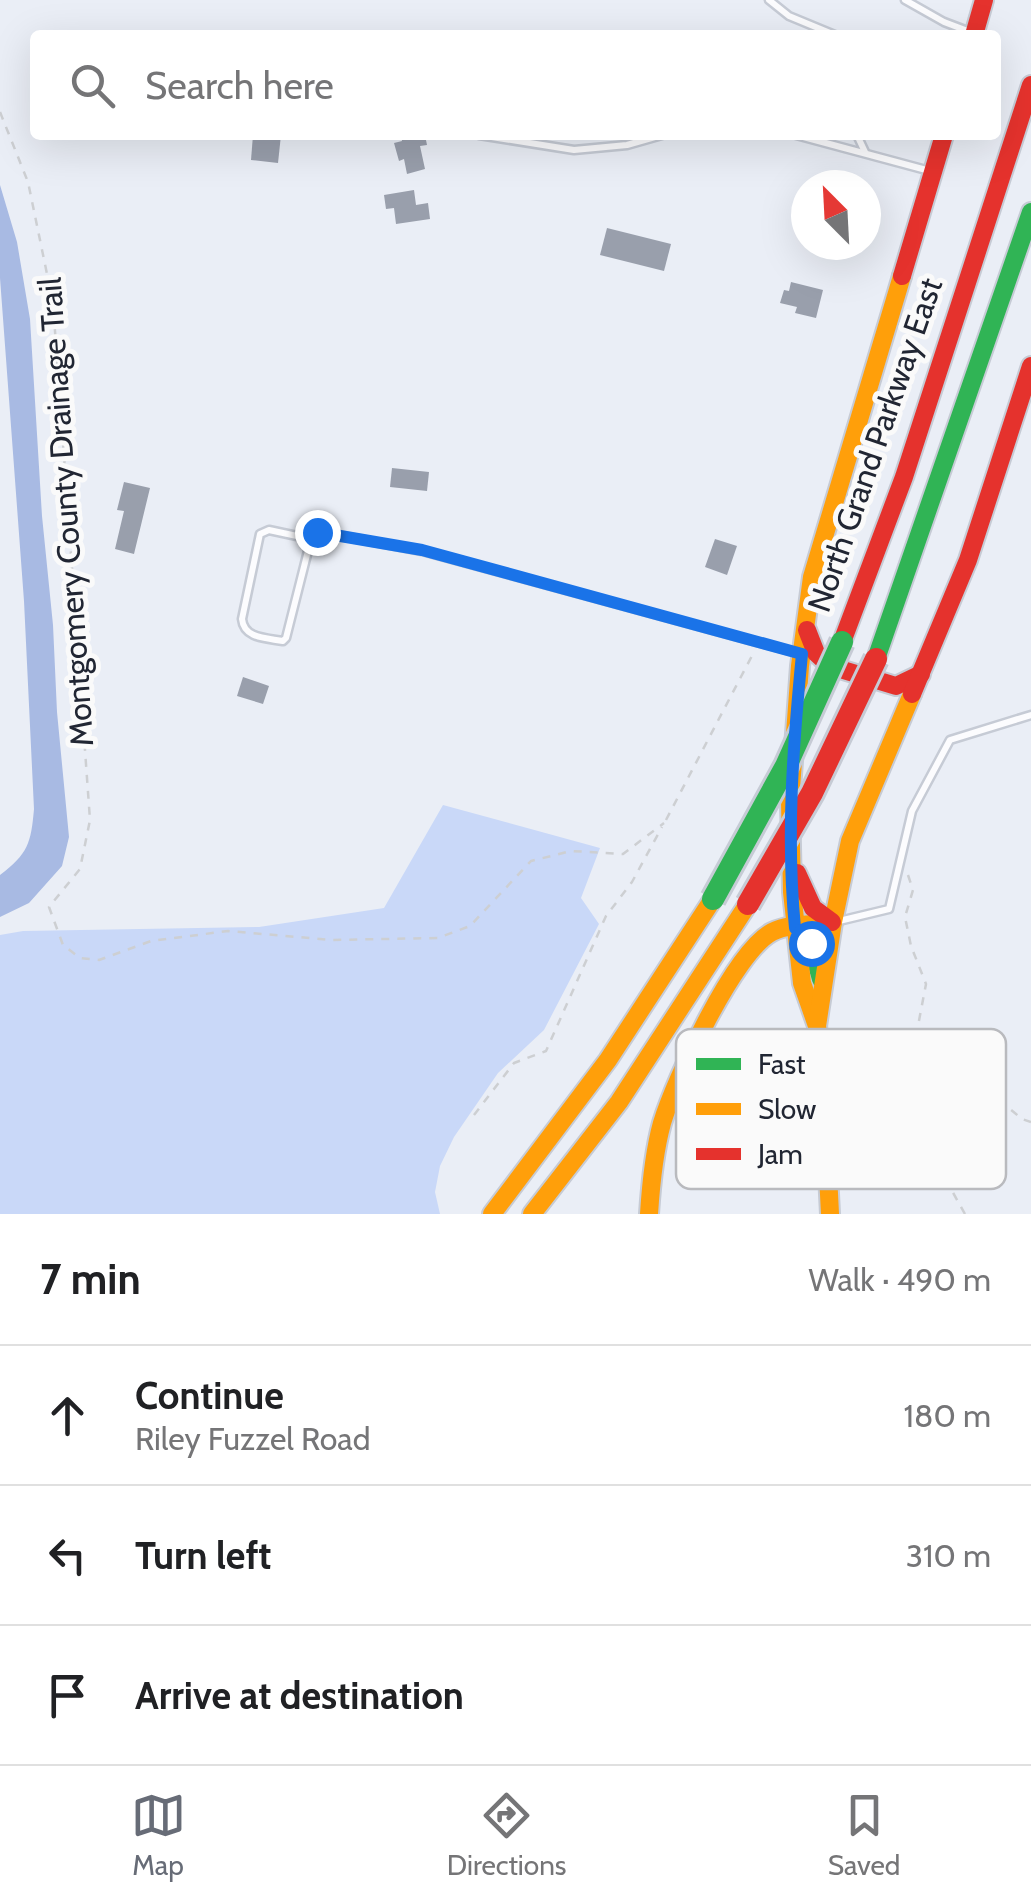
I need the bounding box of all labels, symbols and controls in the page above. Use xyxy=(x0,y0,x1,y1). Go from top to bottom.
search box xyxy=(30,30,1001,140)
icon: search xyxy=(65,58,120,113)
text: Search here xyxy=(145,62,334,109)
north arrow xyxy=(791,170,881,260)
street label: North Grand Parkway East xyxy=(799,273,950,617)
street label: Montgomery County Drainage Trail xyxy=(30,276,101,748)
route end xyxy=(295,510,341,556)
route start xyxy=(789,921,835,967)
legend xyxy=(676,1029,1006,1189)
text: Fast xyxy=(758,1047,806,1081)
text: Slow xyxy=(758,1092,816,1126)
text: Jam xyxy=(757,1137,803,1171)
text: 7 min xyxy=(40,1253,141,1305)
text: Walk · 490 m xyxy=(808,1260,991,1299)
text: Continue xyxy=(135,1372,284,1419)
icon: ahead xyxy=(40,1388,95,1443)
text: 180 m xyxy=(904,1396,991,1435)
text: Riley Fuzzel Road xyxy=(135,1419,370,1458)
icon: left xyxy=(40,1528,95,1583)
text: Turn left xyxy=(135,1532,271,1579)
text: 310 m xyxy=(906,1536,991,1575)
icon: arrive xyxy=(40,1668,95,1723)
text: Arrive at destination xyxy=(135,1672,464,1719)
tab: Map xyxy=(131,1788,186,1882)
tab: Directions xyxy=(447,1788,566,1882)
tab: Saved xyxy=(828,1788,900,1882)

